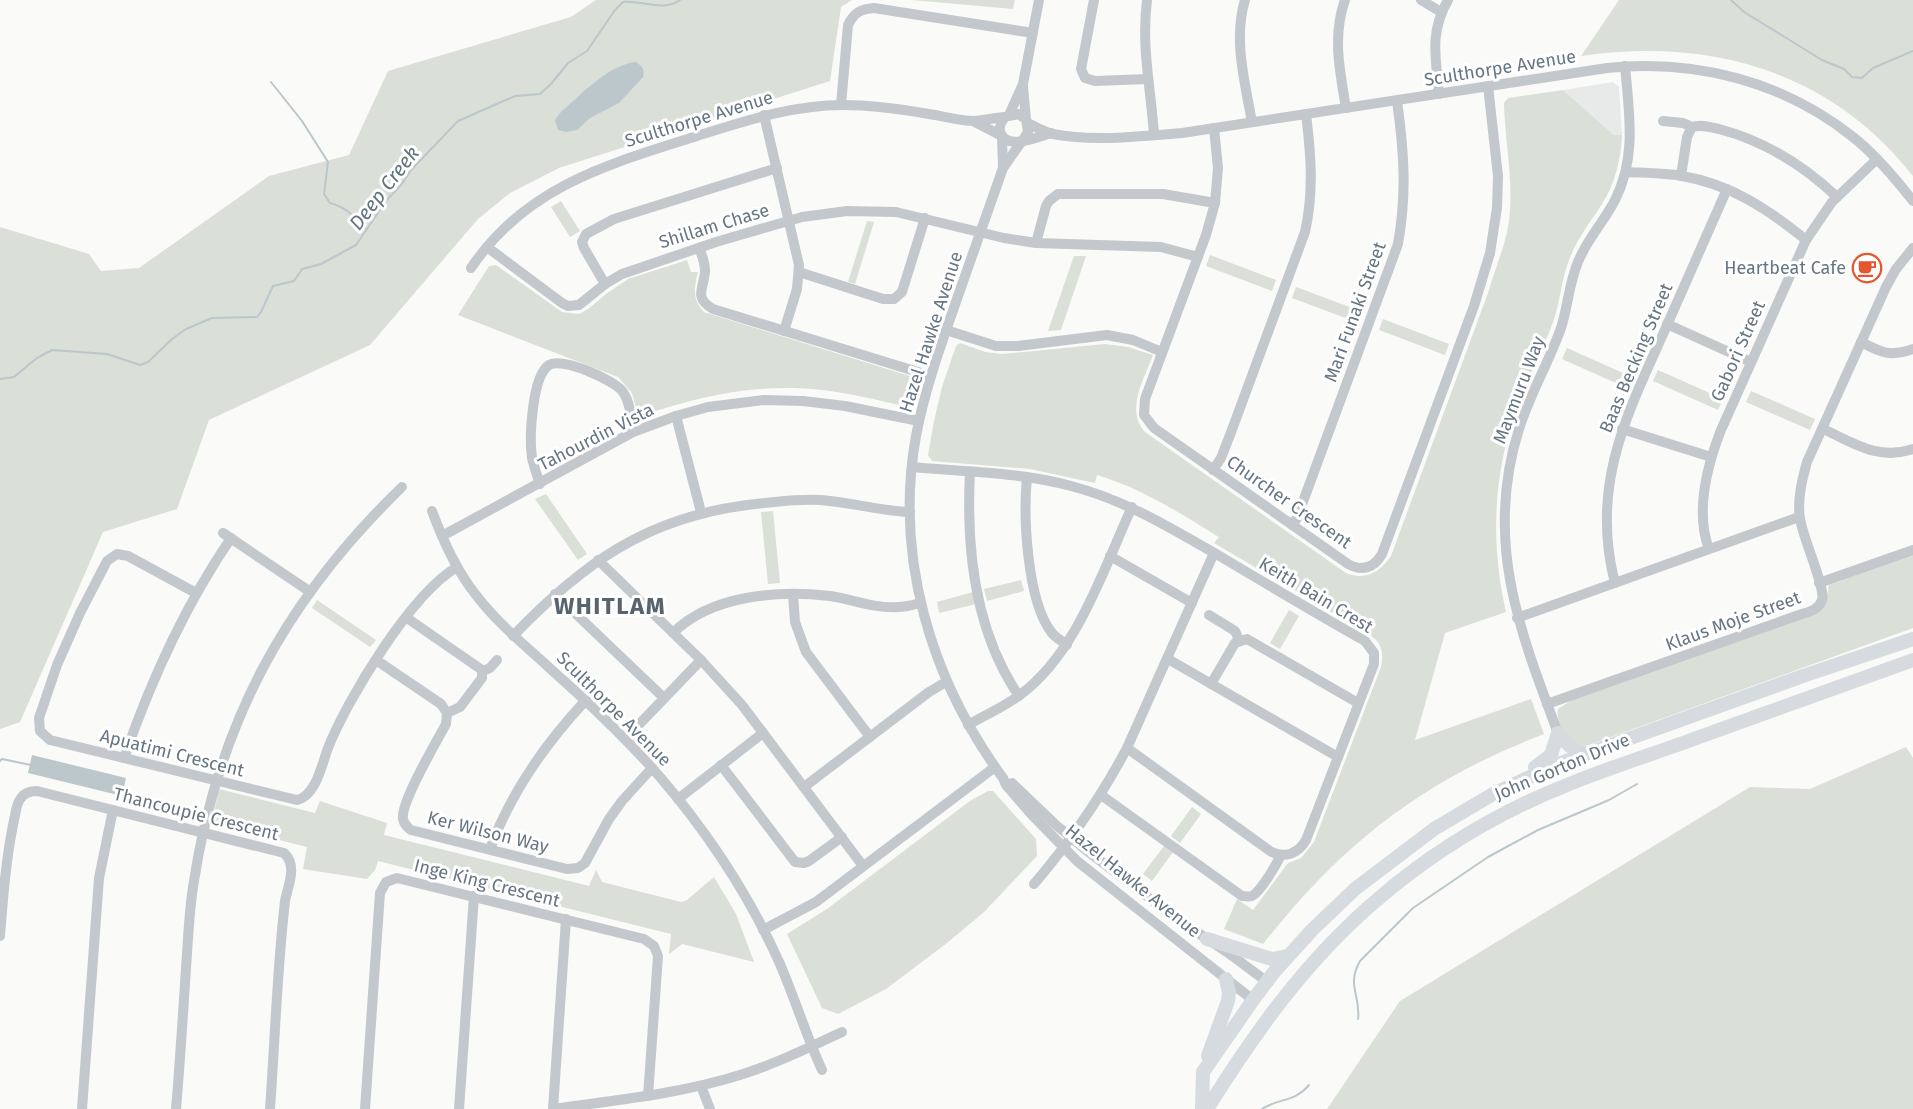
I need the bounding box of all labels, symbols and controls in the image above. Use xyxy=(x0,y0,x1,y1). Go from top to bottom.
street label: Sculthorpe Avenue xyxy=(1422,45,1578,91)
street label: Sculthorpe Avenue xyxy=(622,86,776,152)
water label: Deep Creek xyxy=(344,141,424,235)
street label: Shillam Chase xyxy=(656,199,772,253)
street label: Mari Funaki Street xyxy=(1319,238,1391,385)
street label: Hazel Hawke Avenue xyxy=(895,249,967,415)
cafe icon: Heartbeat Cafe xyxy=(1851,252,1883,284)
place label: Heartbeat Cafe xyxy=(1724,257,1846,279)
street label: Baas Becking Street xyxy=(1594,279,1678,436)
street label: Gabori Street xyxy=(1706,297,1770,405)
street label: Maymuru Way xyxy=(1488,333,1550,447)
street label: Tahourdin Vista xyxy=(534,398,658,476)
street label: Churcher Crescent xyxy=(1222,451,1356,554)
street label: Keith Bain Crest xyxy=(1255,552,1377,638)
street label: Klaus Moje Street xyxy=(1662,586,1804,656)
district label: WHITLAM xyxy=(554,592,666,620)
street label: Sculthorpe Avenue xyxy=(552,647,676,771)
street label: Apuatimi Crescent xyxy=(98,724,247,782)
street label: John Gorton Drive xyxy=(1491,729,1633,805)
street label: Thancoupie Crescent xyxy=(111,783,281,845)
street label: Ker Wilson Way xyxy=(425,806,551,858)
street label: Hazel Hawke Avenue xyxy=(1061,820,1205,942)
street label: Inge King Crescent xyxy=(412,854,563,912)

